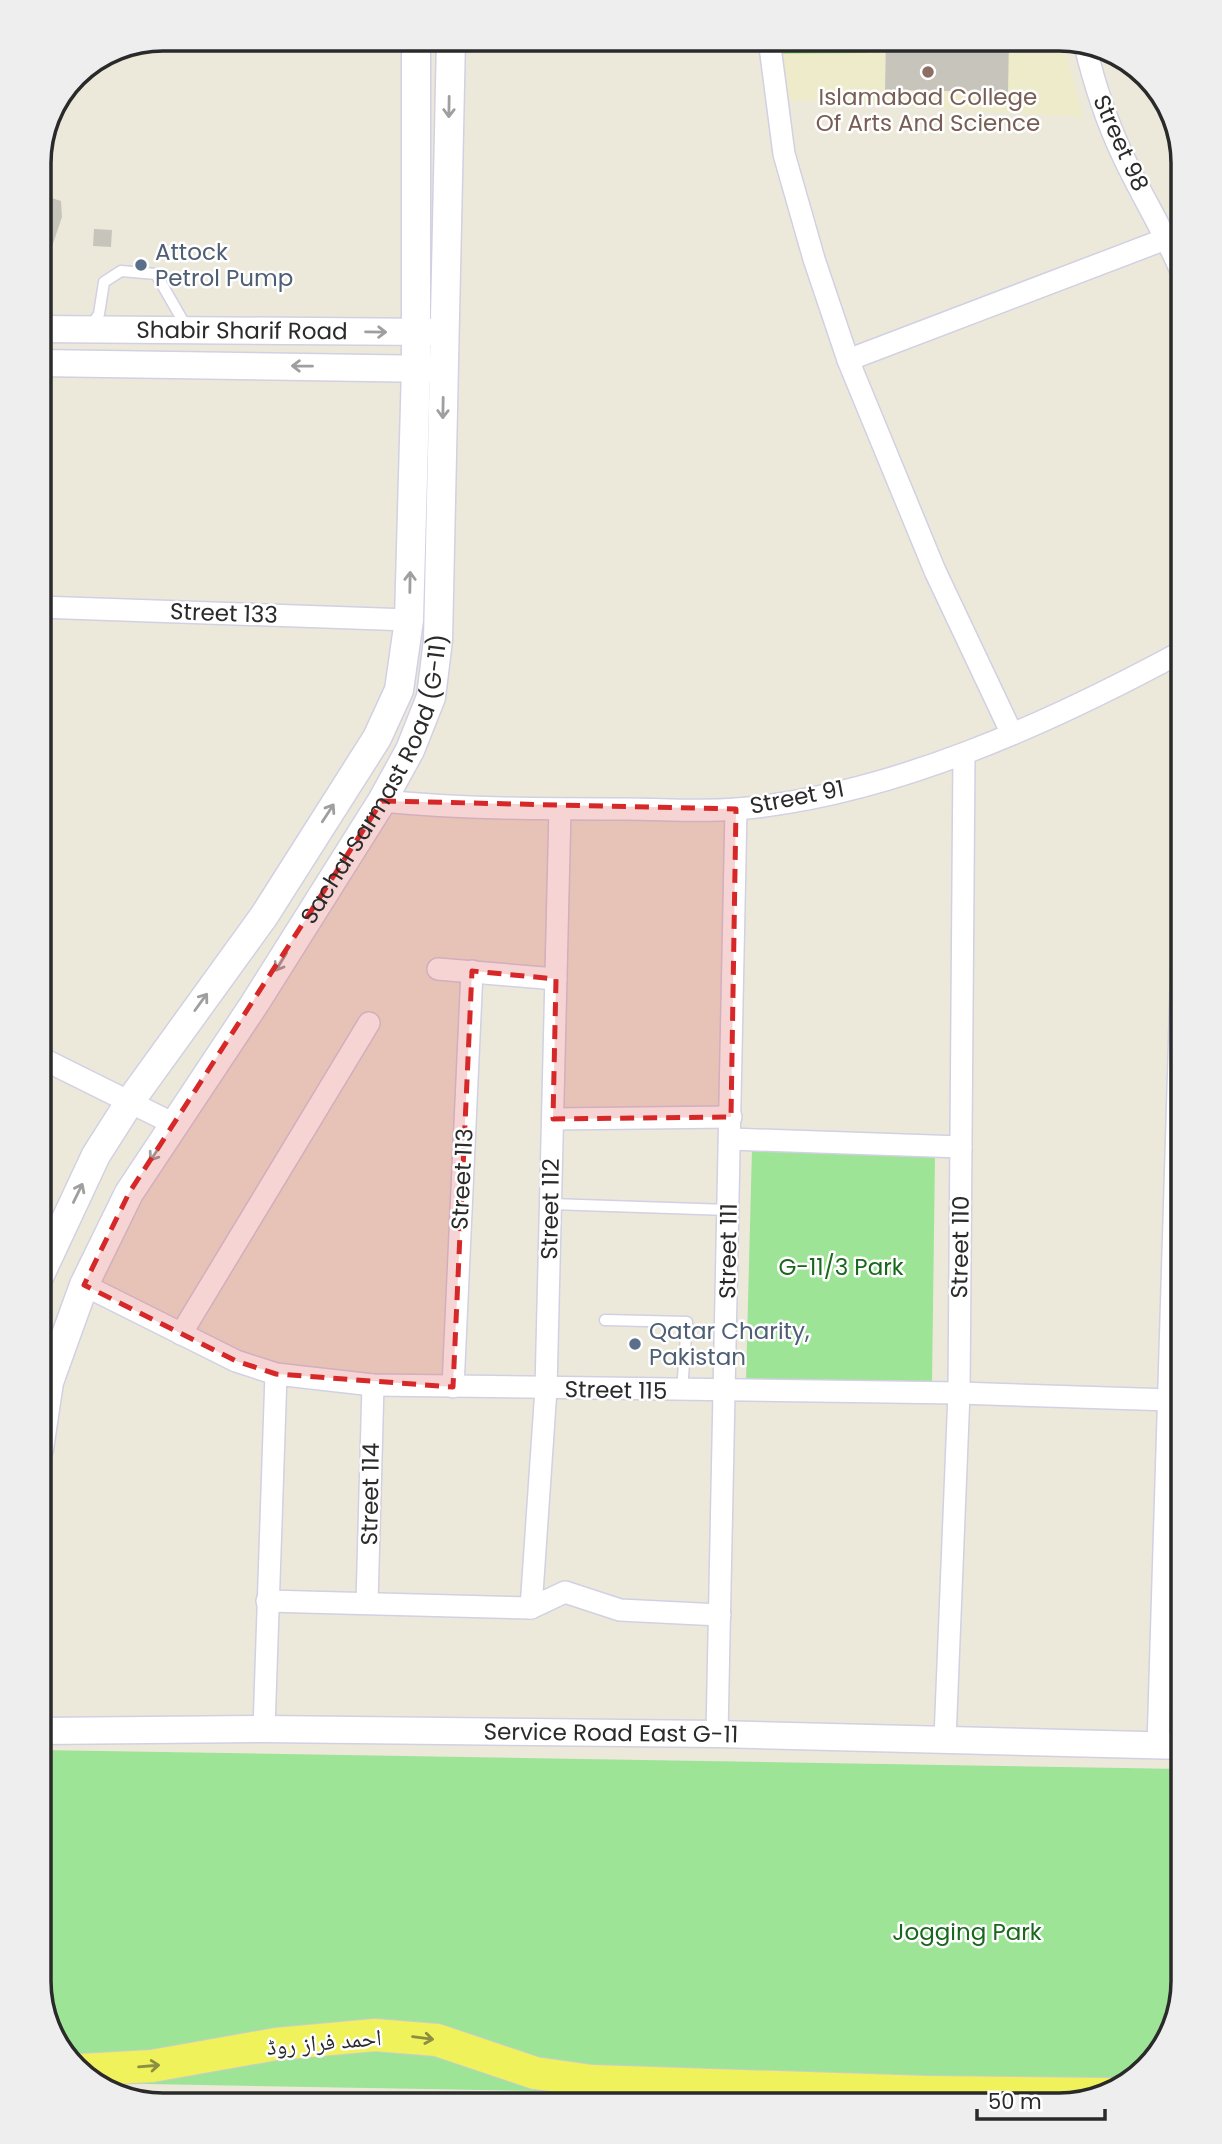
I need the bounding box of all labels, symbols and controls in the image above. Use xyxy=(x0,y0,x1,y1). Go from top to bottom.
marker: Islamabad College Of Arts And Science xyxy=(920,64,936,80)
place label: Islamabad College Of Arts And Science xyxy=(816,81,1040,139)
street label: Street 98 xyxy=(1086,90,1156,196)
one-way arrow xyxy=(443,95,456,118)
place label: Attock Petrol Pump xyxy=(155,236,293,294)
marker: Attock Petrol Pump xyxy=(133,257,149,273)
street label: Shabir Sharif Road xyxy=(136,314,348,347)
one-way arrow xyxy=(365,325,388,339)
one-way arrow xyxy=(291,359,314,373)
one-way arrow xyxy=(437,396,450,419)
one-way arrow xyxy=(404,570,417,593)
street label: Street 133 xyxy=(169,595,279,631)
street label: Sachal Sarmast Road (G-11) xyxy=(293,634,454,930)
street label: Street 91 xyxy=(747,772,847,822)
one-way arrow xyxy=(321,804,335,824)
one-way arrow xyxy=(273,952,288,971)
one-way arrow xyxy=(193,993,208,1012)
street label: Street 113 xyxy=(443,1127,481,1231)
one-way arrow xyxy=(149,1142,163,1161)
street label: Street 112 xyxy=(533,1158,567,1260)
one-way arrow xyxy=(72,1183,85,1204)
street label: Street 110 xyxy=(943,1195,977,1299)
street label: Street 111 xyxy=(711,1203,745,1299)
park label: G-11/3 Park xyxy=(778,1251,904,1283)
place label: Qatar Charity, Pakistan xyxy=(649,1315,809,1373)
marker: Qatar Charity, Pakistan xyxy=(627,1336,643,1352)
street label: Street 115 xyxy=(564,1373,668,1407)
street label: Street 114 xyxy=(353,1442,387,1546)
street label: Service Road East G-11 xyxy=(483,1715,739,1751)
park label: Jogging Park xyxy=(892,1916,1042,1948)
street label: احمد فراز روڈ xyxy=(265,2021,383,2063)
one-way arrow xyxy=(411,2032,434,2045)
one-way arrow xyxy=(137,2059,160,2072)
scale bar xyxy=(977,2078,1105,2122)
text: 50 m xyxy=(988,2087,1042,2116)

